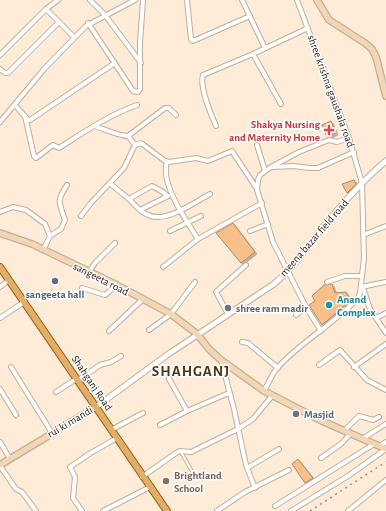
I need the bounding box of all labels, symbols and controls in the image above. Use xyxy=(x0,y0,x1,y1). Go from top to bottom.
street label: shree krishna gaushala road xyxy=(306,33,357,149)
place label: Shakya Nursing and Maternity Home xyxy=(229,119,320,143)
marker: Shakya Nursing and Maternity Home xyxy=(323,124,335,136)
street label: meena bazar field road xyxy=(278,197,351,279)
street label: sangeeta road xyxy=(72,260,131,298)
marker: sangeeta hall xyxy=(50,276,60,286)
place label: sangeeta hall xyxy=(26,289,84,300)
place label: Anand Complex xyxy=(337,294,376,318)
marker: Anand Complex xyxy=(324,300,334,310)
marker: shree ram madir xyxy=(223,303,233,313)
place label: shree ram madir xyxy=(236,303,308,314)
street label: Shahganj Road xyxy=(70,353,115,413)
district label: SHAHGANJ xyxy=(152,364,230,379)
street label: rui ki mandi xyxy=(45,404,95,440)
marker: Masjid xyxy=(291,409,301,419)
place label: Masjid xyxy=(304,409,334,420)
place label: Brightland School xyxy=(174,470,222,494)
marker: Brightland School xyxy=(161,476,171,486)

